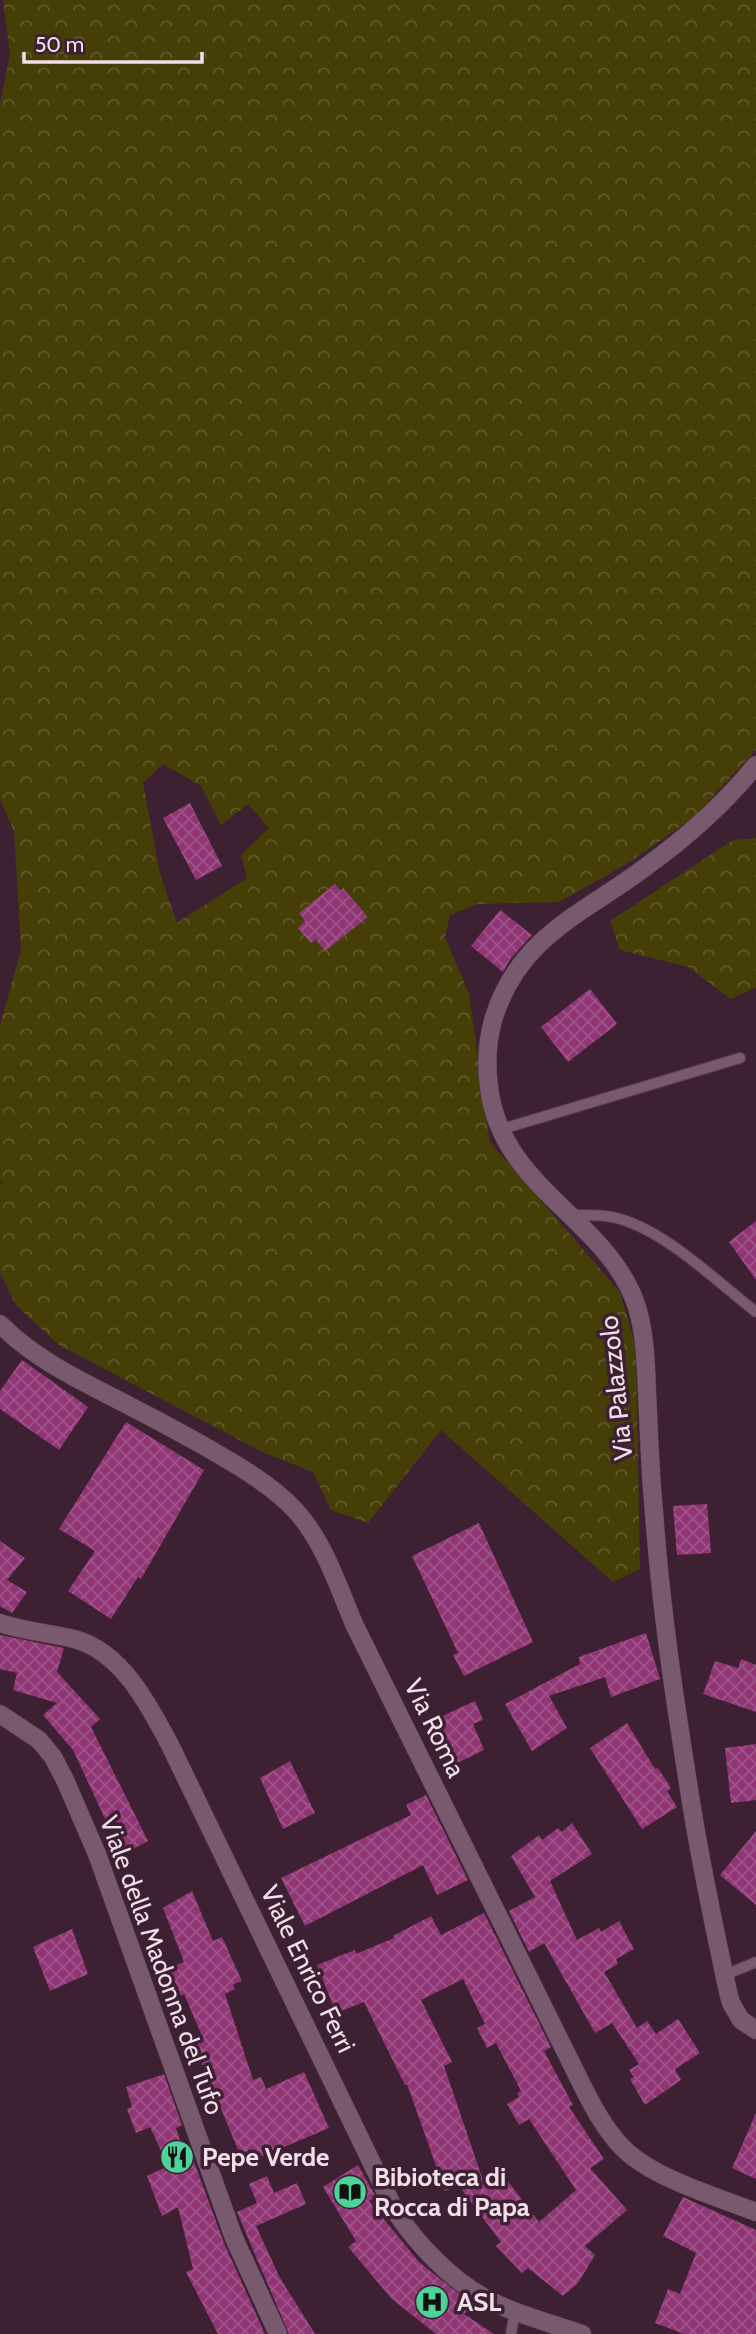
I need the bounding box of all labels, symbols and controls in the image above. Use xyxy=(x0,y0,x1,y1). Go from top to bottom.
scale bar xyxy=(24,21,203,65)
text: 50 m xyxy=(35,32,84,57)
street label: Via Palazzolo xyxy=(592,1314,640,1462)
street label: Via Roma xyxy=(397,1674,473,1783)
street label: Viale della Madonna del Tufo xyxy=(93,1811,231,2119)
street label: Viale Enrico Ferri xyxy=(254,1880,362,2058)
restaurant icon: Pepe Verde xyxy=(158,2138,196,2176)
place label: Pepe Verde xyxy=(202,2141,329,2173)
place label: Bibioteca di Rocca di Papa xyxy=(374,2161,530,2223)
library icon: Bibioteca di Rocca di Papa xyxy=(331,2173,369,2211)
hospital icon: ASL xyxy=(413,2283,451,2321)
place label: ASL xyxy=(457,2286,501,2318)

